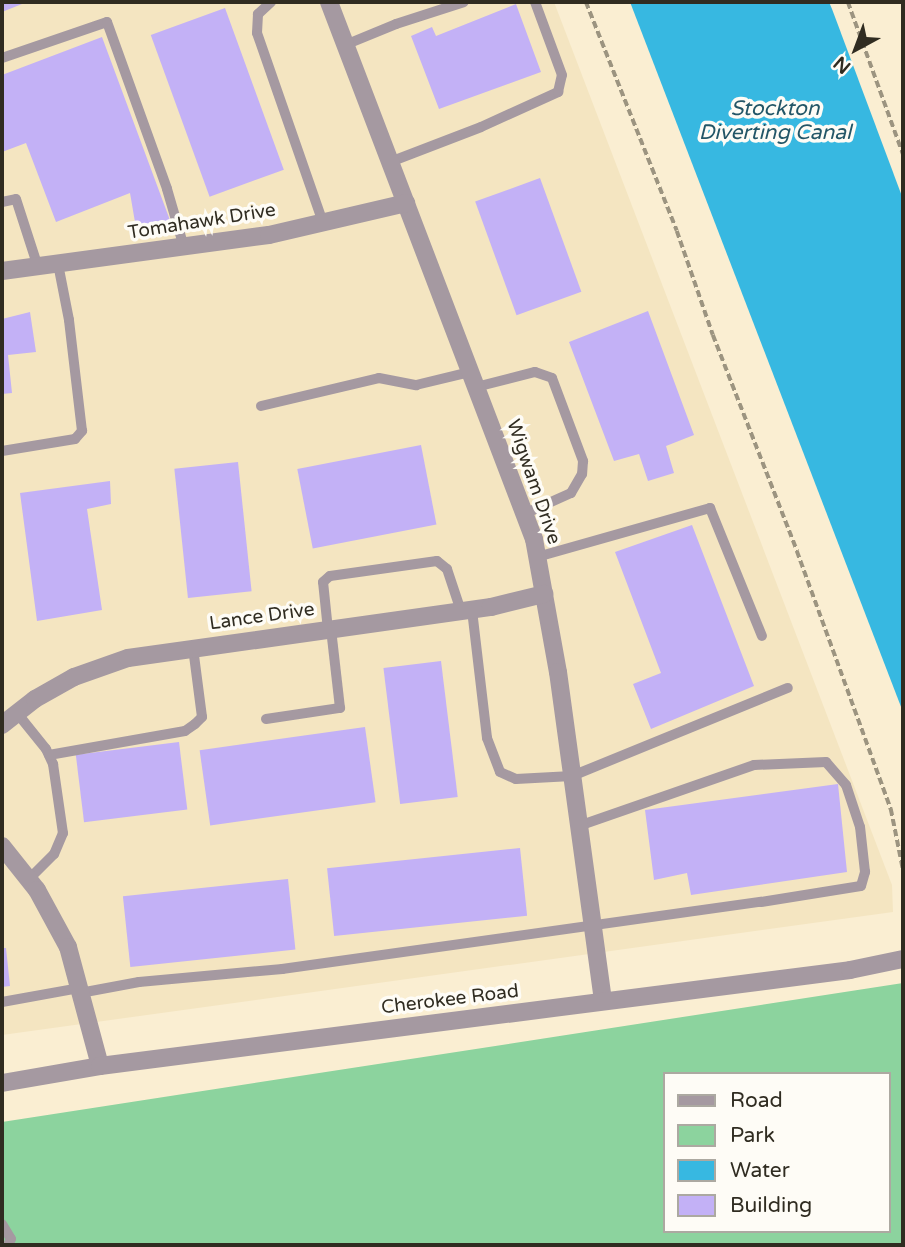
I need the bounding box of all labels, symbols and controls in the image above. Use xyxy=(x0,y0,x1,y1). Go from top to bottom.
north arrow xyxy=(821,14,891,84)
text: N xyxy=(829,52,855,78)
water label: Stockton Diverting Canal xyxy=(699,96,851,146)
street label: Tomahawk Drive xyxy=(127,199,277,245)
street label: Wigwam Drive xyxy=(501,417,565,547)
street label: Lance Drive xyxy=(208,598,316,636)
street label: Cherokee Road xyxy=(380,980,520,1020)
legend xyxy=(664,1072,891,1233)
text: Road xyxy=(730,1088,783,1113)
text: Park xyxy=(730,1123,775,1148)
text: Water xyxy=(730,1158,790,1183)
text: Building xyxy=(730,1193,812,1218)

